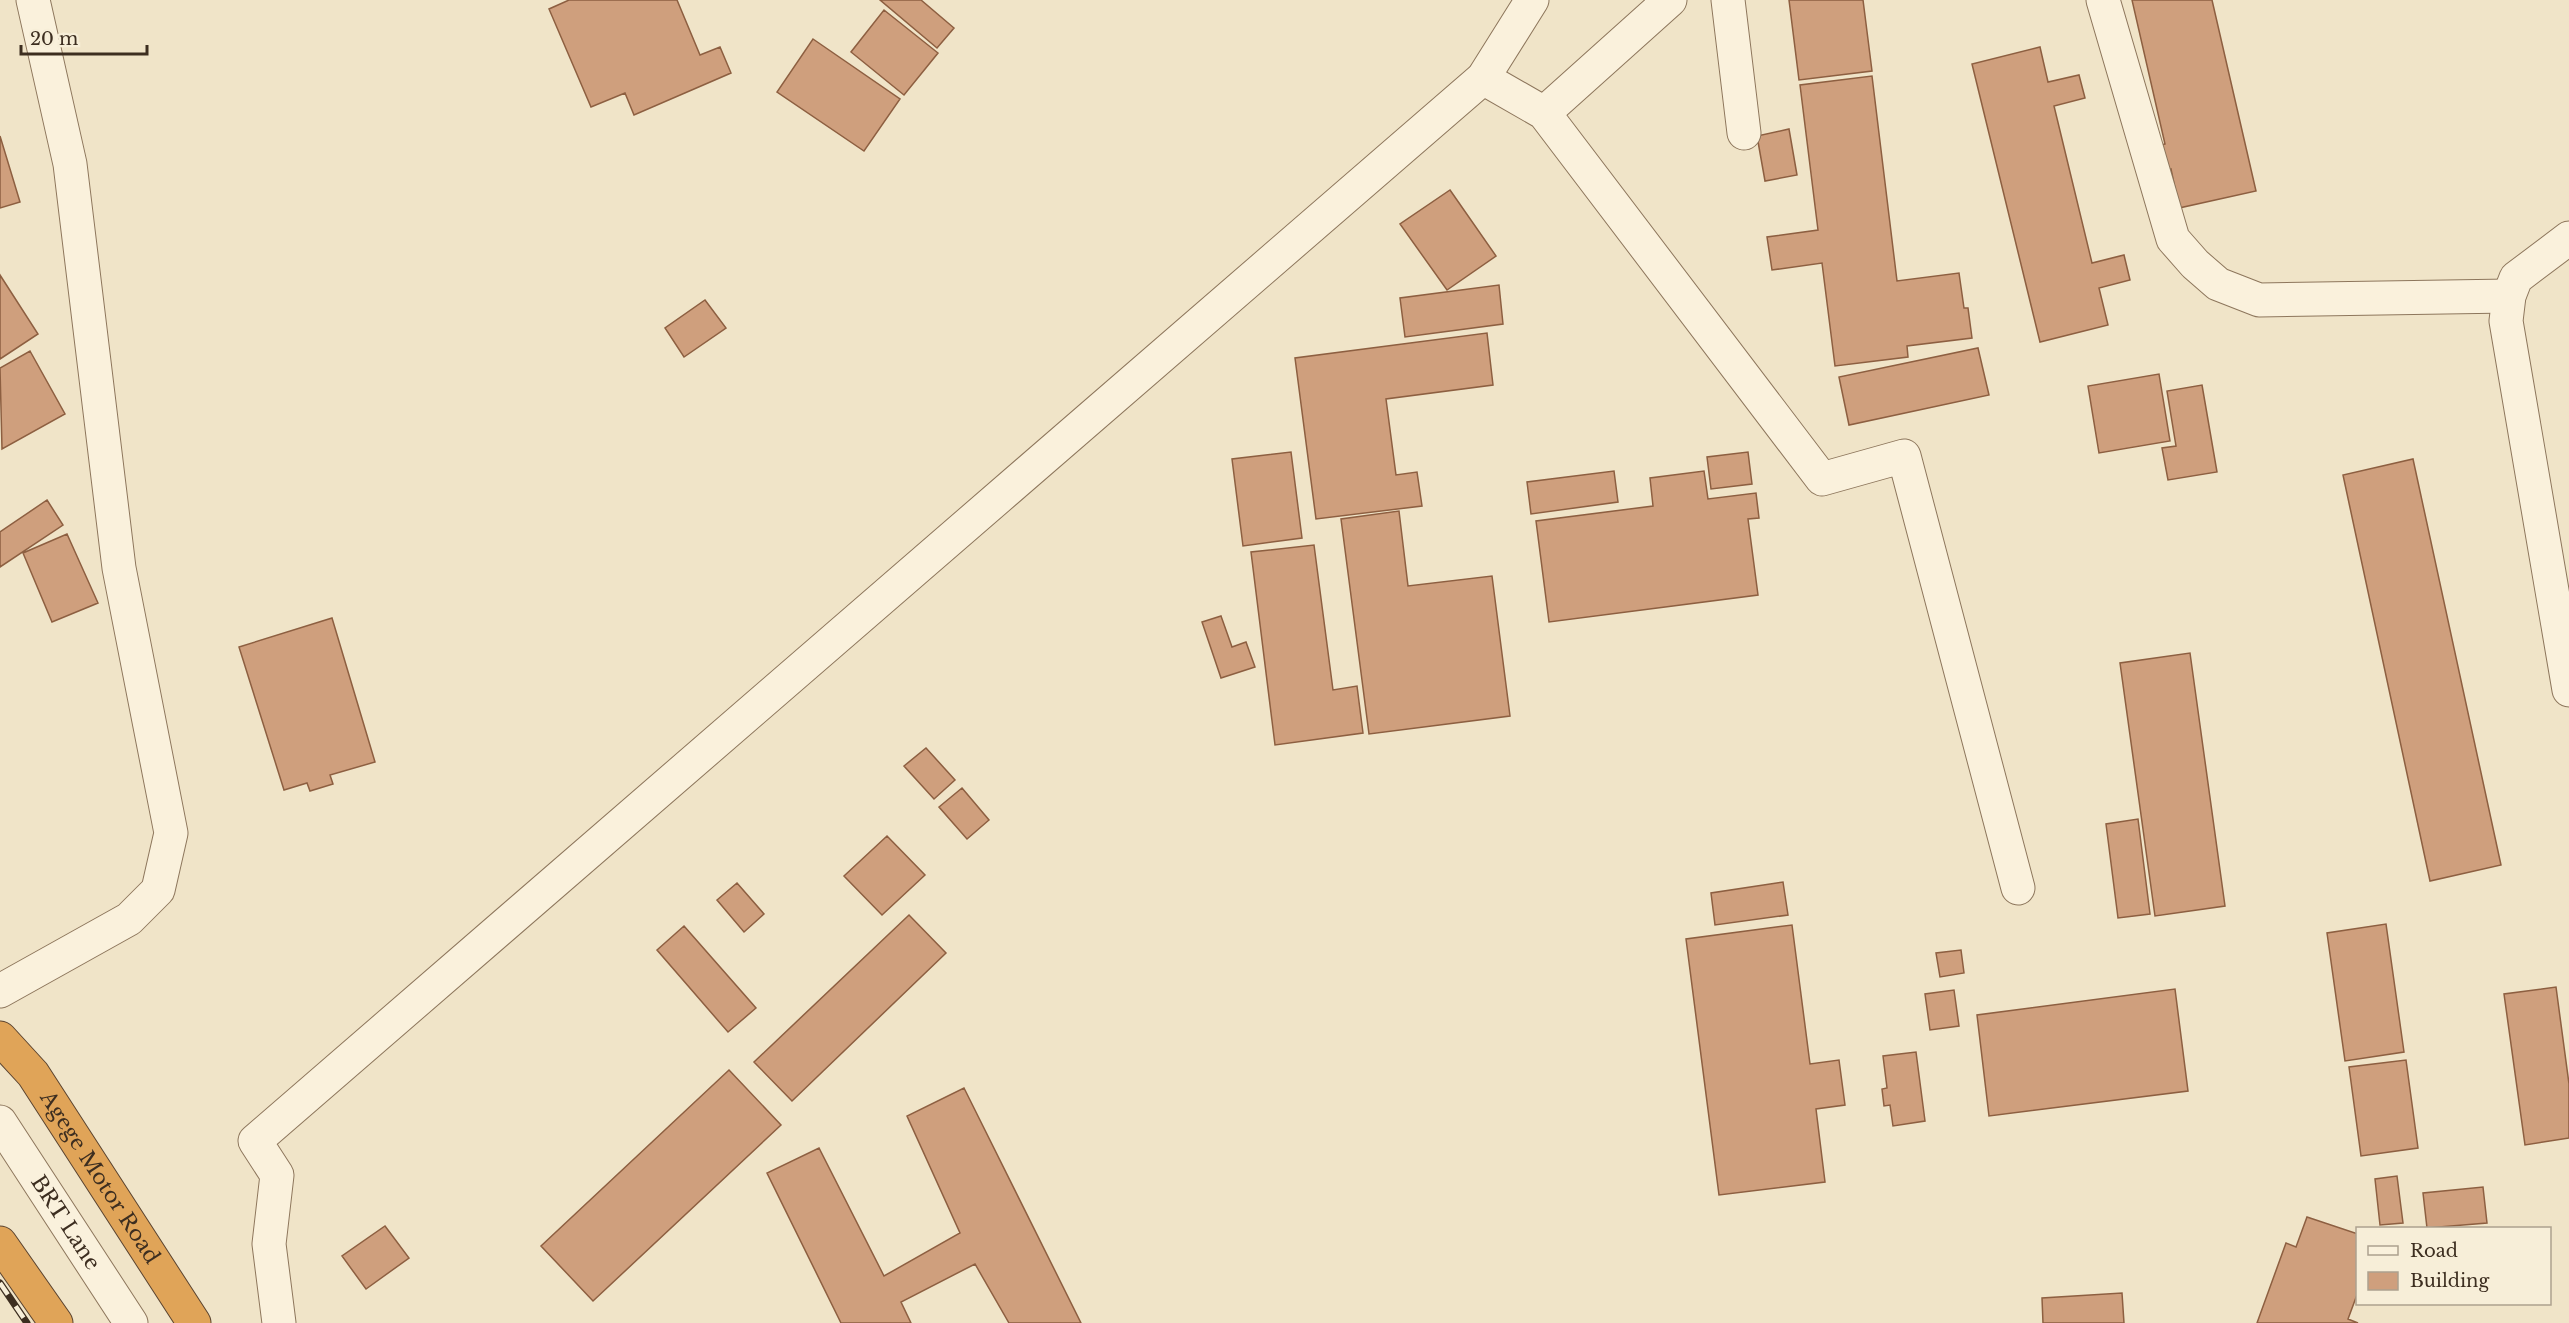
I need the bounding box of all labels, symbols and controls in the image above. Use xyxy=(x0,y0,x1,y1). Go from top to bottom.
scale bar xyxy=(21,18,147,56)
text: 20 m xyxy=(30,28,78,50)
street label: Agege Motor Road xyxy=(34,1085,165,1269)
street label: BRT Lane xyxy=(25,1170,106,1275)
legend xyxy=(2356,1227,2551,1305)
text: Road xyxy=(2410,1240,2458,1262)
text: Building xyxy=(2410,1270,2489,1292)

